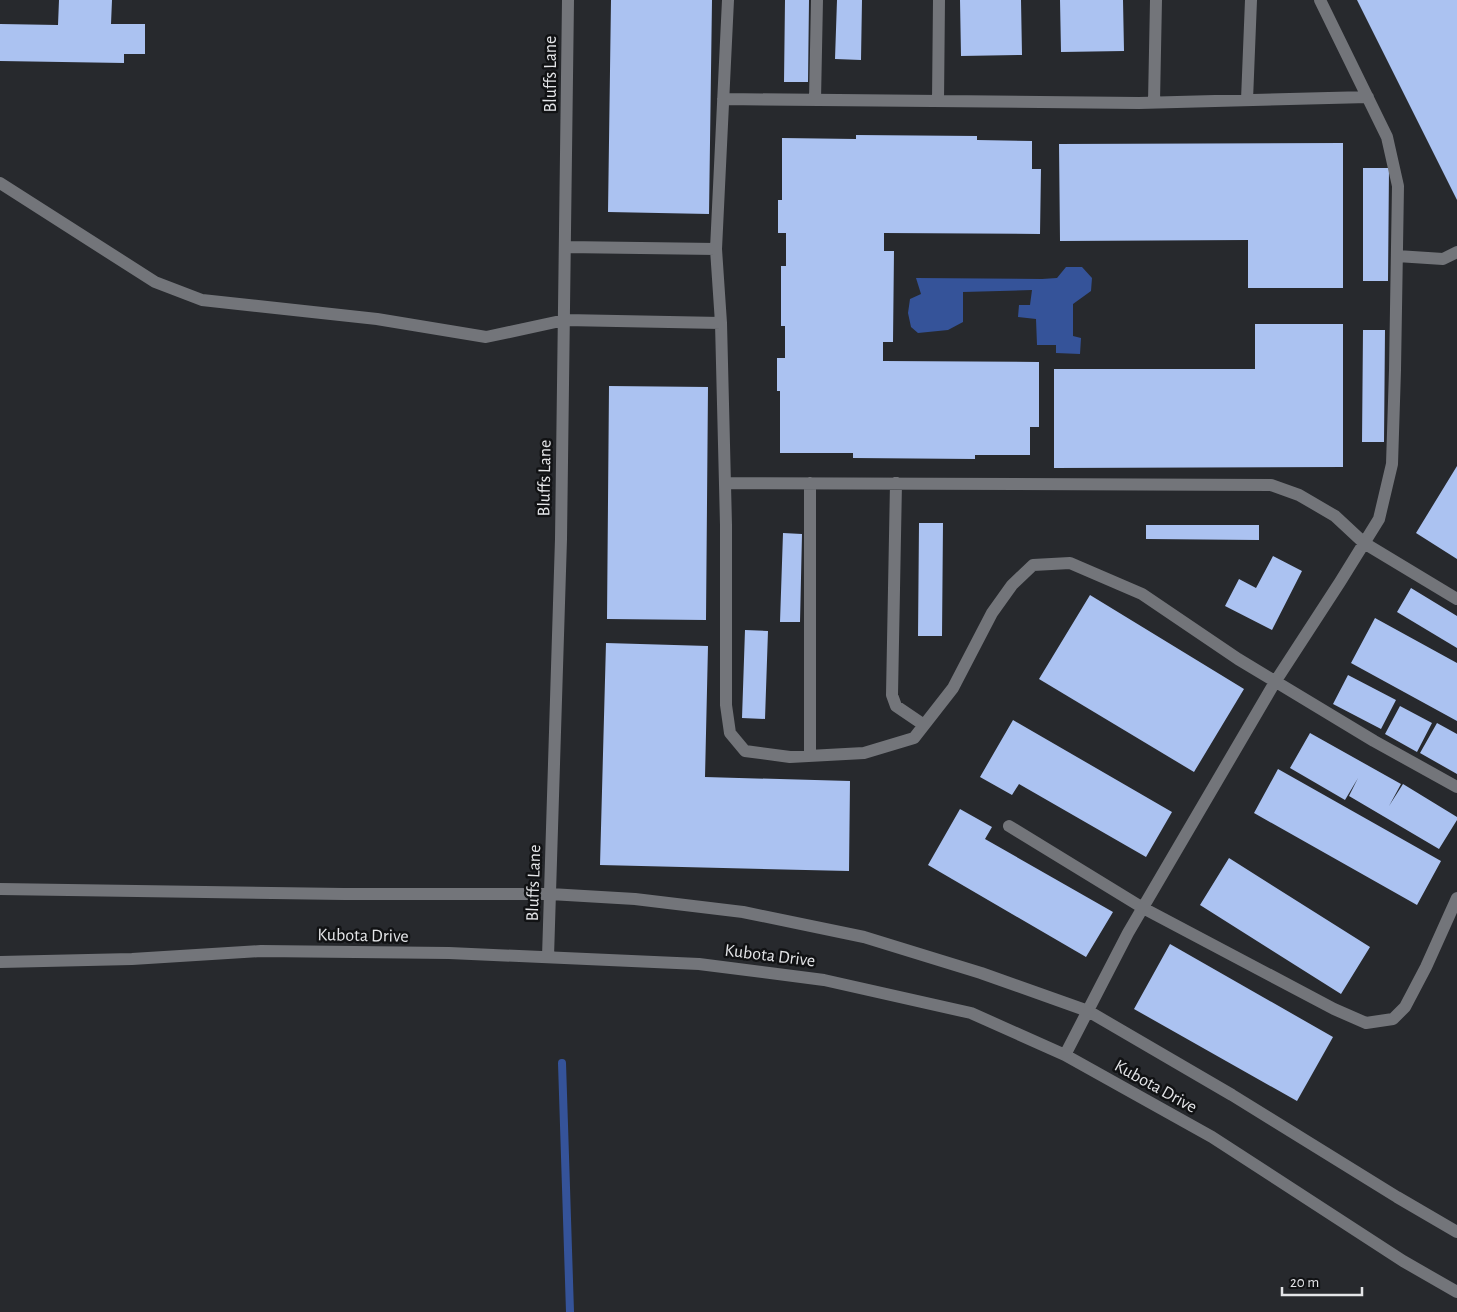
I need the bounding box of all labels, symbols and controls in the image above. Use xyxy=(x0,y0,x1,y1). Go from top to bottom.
street label: Bluffs Lane xyxy=(542,36,560,112)
street label: Bluffs Lane xyxy=(535,439,555,517)
street label: Bluffs Lane xyxy=(524,844,544,922)
street label: Kubota Drive xyxy=(317,926,409,946)
street label: Kubota Drive xyxy=(723,941,816,970)
street label: Kubota Drive xyxy=(1111,1057,1200,1117)
scale bar xyxy=(1282,1264,1362,1296)
text: 20 m xyxy=(1290,1275,1319,1290)

